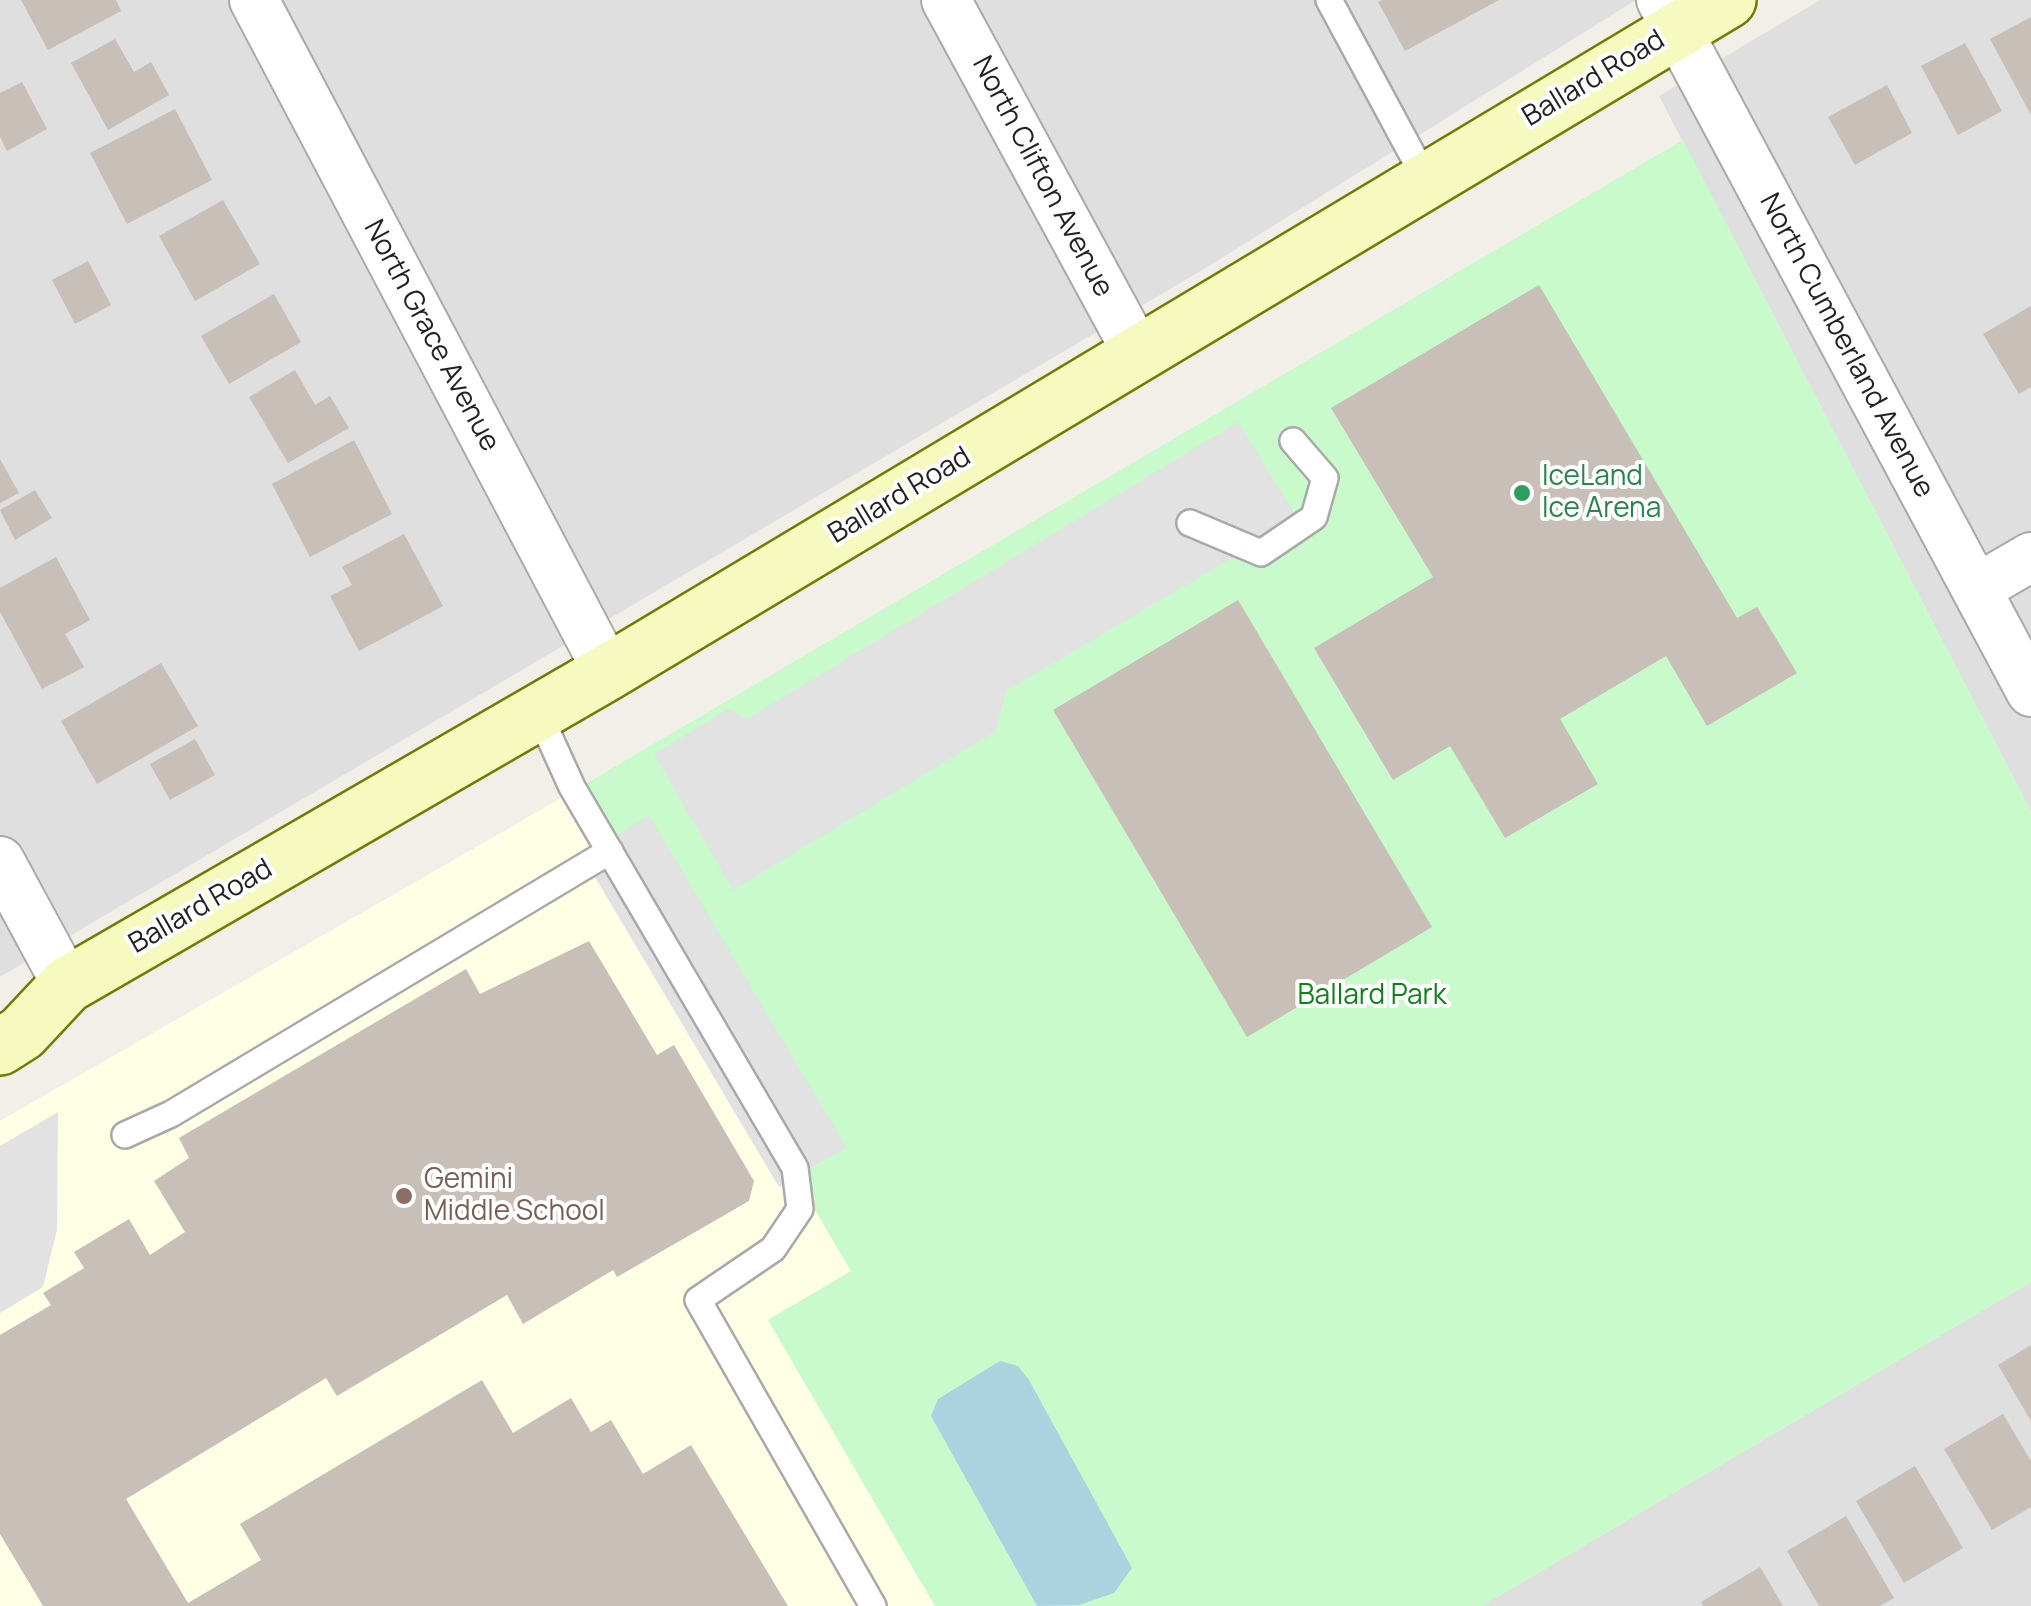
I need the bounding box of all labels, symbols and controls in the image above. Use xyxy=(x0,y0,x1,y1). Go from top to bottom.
street label: Ballard Road xyxy=(1517,23,1671,135)
street label: North Clifton Avenue xyxy=(964,51,1120,303)
street label: North Cumberland Avenue xyxy=(1751,188,1941,504)
street label: North Grace Avenue xyxy=(356,215,506,457)
street label: Ballard Road xyxy=(823,440,977,552)
place label: IceLand Ice Arena xyxy=(1542,460,1661,526)
marker: IceLand Ice Arena xyxy=(1511,482,1533,504)
street label: Ballard Road xyxy=(123,853,279,961)
park label: Ballard Park xyxy=(1297,979,1447,1013)
place label: Gemini Middle School xyxy=(424,1163,605,1229)
marker: Gemini Middle School xyxy=(393,1185,415,1207)

